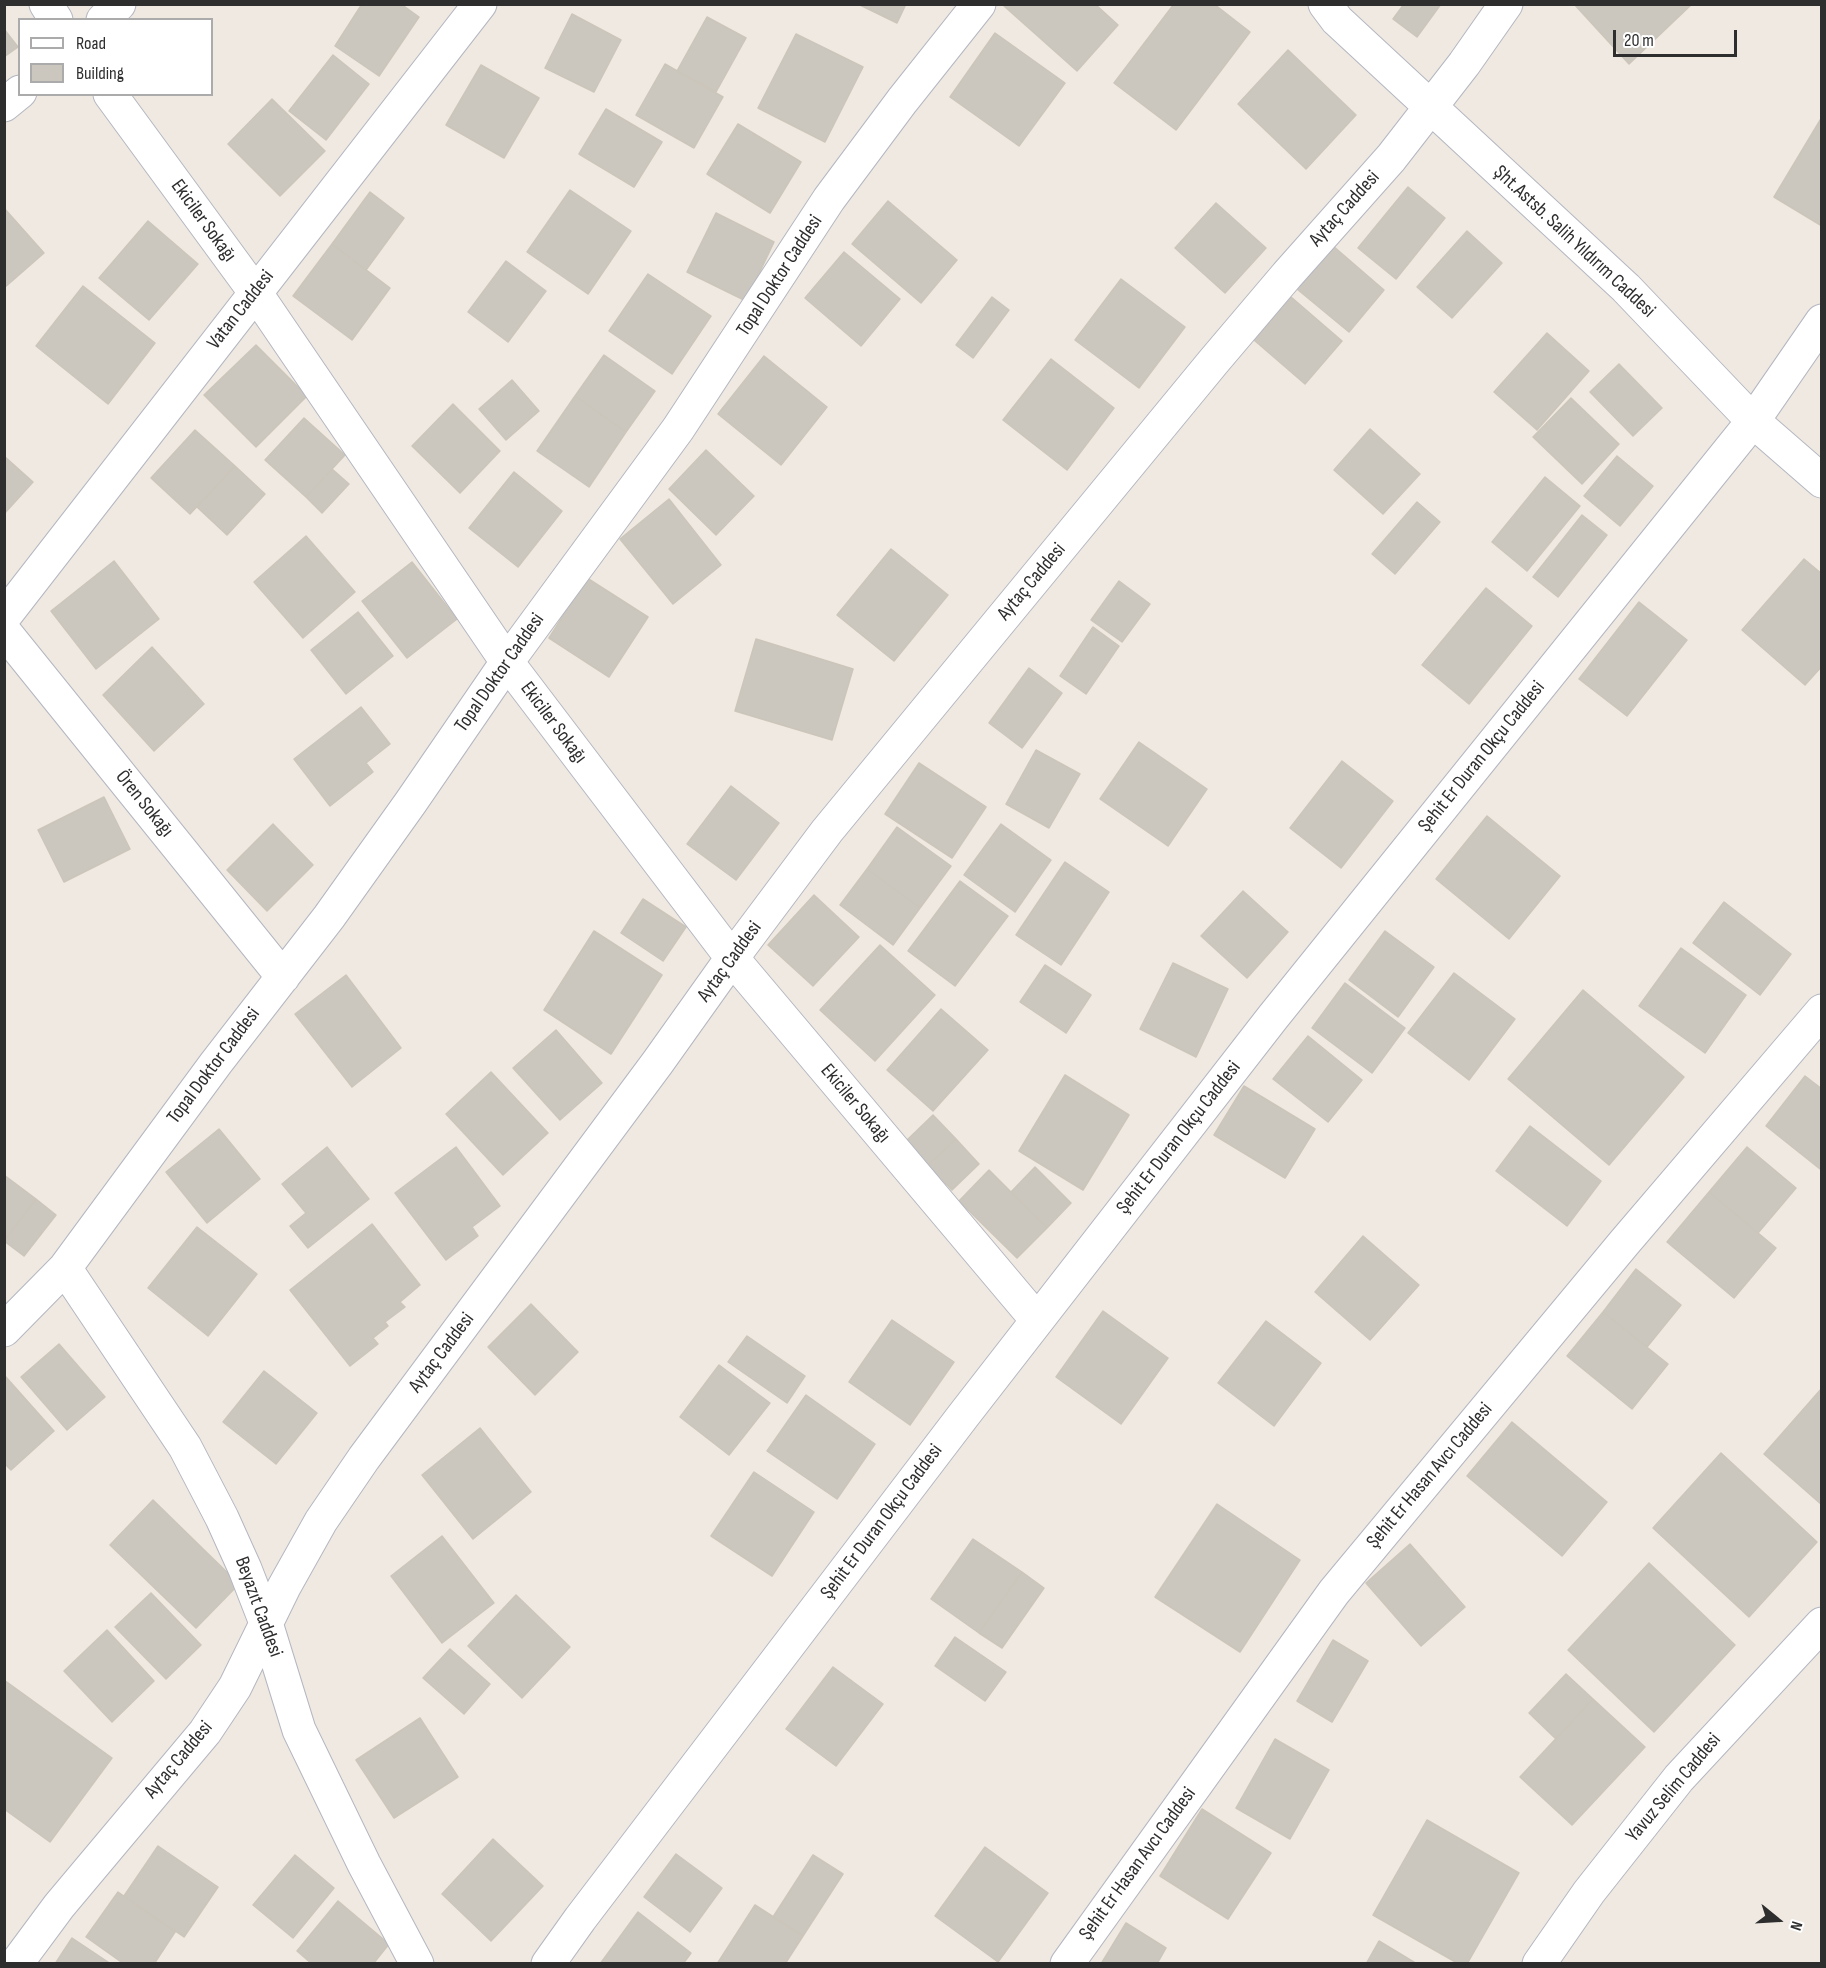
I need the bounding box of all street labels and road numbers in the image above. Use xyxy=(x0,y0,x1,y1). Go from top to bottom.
street label: Şht.Astsb. Salih Yıldırım Caddesi xyxy=(1488,161,1660,323)
street label: Aytaç Caddesi xyxy=(1305,166,1385,252)
street label: Ekiciler Sokağı xyxy=(165,175,241,267)
street label: Topal Doktor Caddesi xyxy=(732,211,828,341)
street label: Vatan Caddesi xyxy=(203,265,279,355)
street label: Aytaç Caddesi xyxy=(993,538,1071,626)
street label: Topal Doktor Caddesi xyxy=(450,609,550,737)
street label: Şehit Er Duran Okçu Caddesi xyxy=(1414,676,1550,838)
street label: Ekiciler Sokağı xyxy=(515,677,591,769)
street label: Ören Sokağı xyxy=(110,766,178,842)
street label: Aytaç Caddesi xyxy=(693,917,767,1007)
street label: Topal Doktor Caddesi xyxy=(162,1003,266,1129)
street label: Şehit Er Duran Okçu Caddesi xyxy=(1112,1057,1246,1219)
street label: Ekiciler Sokağı xyxy=(815,1060,895,1148)
street label: Aytaç Caddesi xyxy=(404,1308,480,1398)
street label: Şehit Er Hasan Avcı Caddesi xyxy=(1362,1398,1498,1554)
street label: Şehit Er Duran Okçu Caddesi xyxy=(816,1440,948,1604)
street label: Beyazıt Caddesi xyxy=(229,1554,287,1660)
street label: Aytaç Caddesi xyxy=(140,1716,218,1804)
street label: Yavuz Selim Caddesi xyxy=(1622,1729,1726,1847)
street label: Şehit Er Hasan Avcı Caddesi xyxy=(1074,1783,1202,1945)

